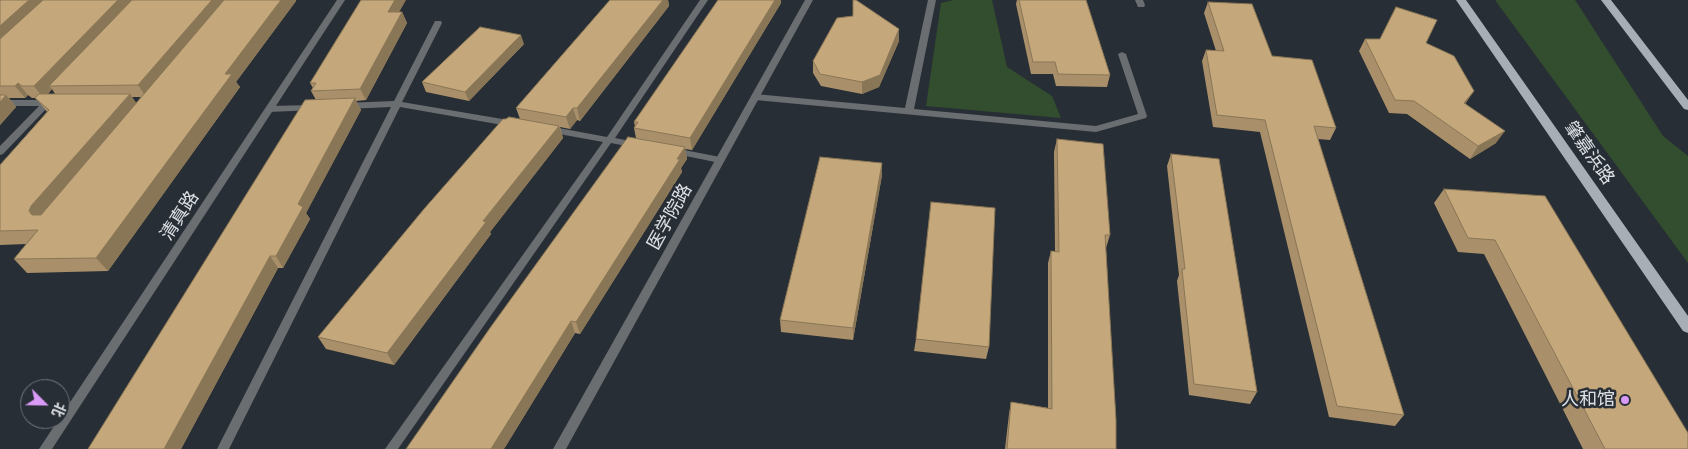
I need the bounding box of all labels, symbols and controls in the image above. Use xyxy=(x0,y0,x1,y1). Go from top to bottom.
street label: 肇嘉浜路 xyxy=(1560,117,1618,189)
street label: 医学院路 xyxy=(643,180,697,254)
street label: 清真路 xyxy=(156,187,204,245)
north arrow xyxy=(20,379,70,429)
place label: 人和馆 xyxy=(1561,389,1615,411)
marker: 人和馆 xyxy=(1619,394,1631,406)
text: 北 xyxy=(48,400,69,419)

